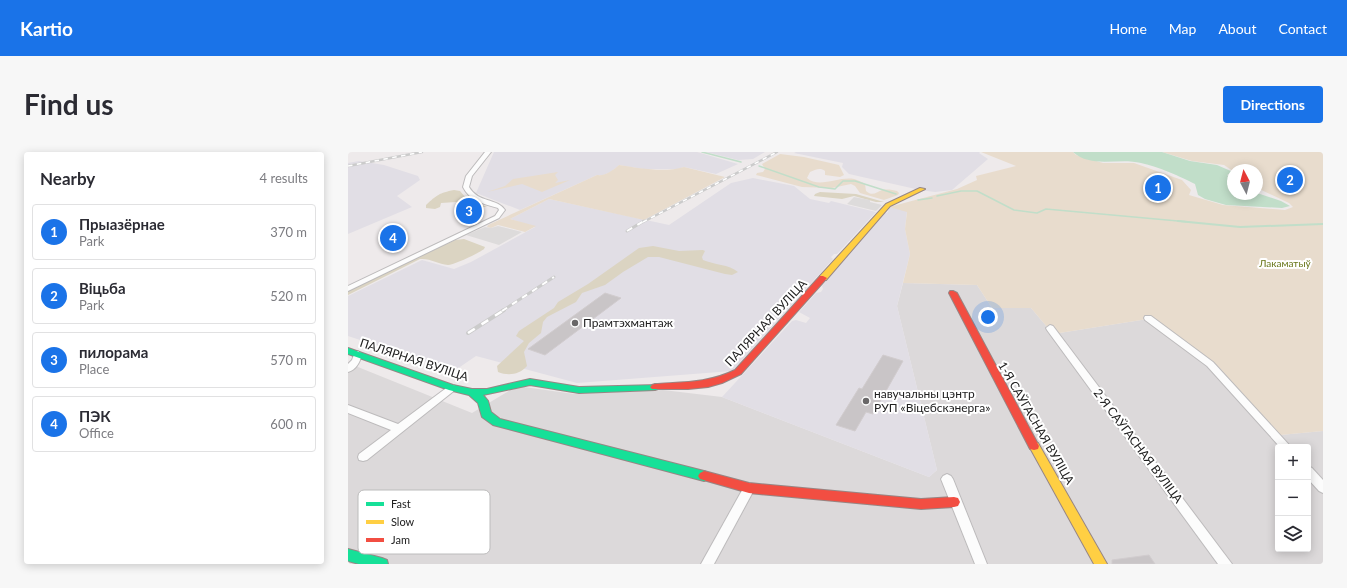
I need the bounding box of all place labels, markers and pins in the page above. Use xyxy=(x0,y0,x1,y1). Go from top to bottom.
pin: 2 xyxy=(1277,165,1303,195)
pin: 1 xyxy=(1145,173,1171,203)
pin: 3 xyxy=(456,196,482,226)
pin: 4 xyxy=(380,223,406,253)
place label: Прамтэхмантаж xyxy=(583,315,674,330)
marker: Прамтэхмантаж xyxy=(570,318,580,328)
place label: навучальны цэнтр РУП «Віцебскэнерга» xyxy=(874,386,990,415)
marker: навучальны цэнтр РУП «Віцебскэнерга» xyxy=(861,396,871,406)

